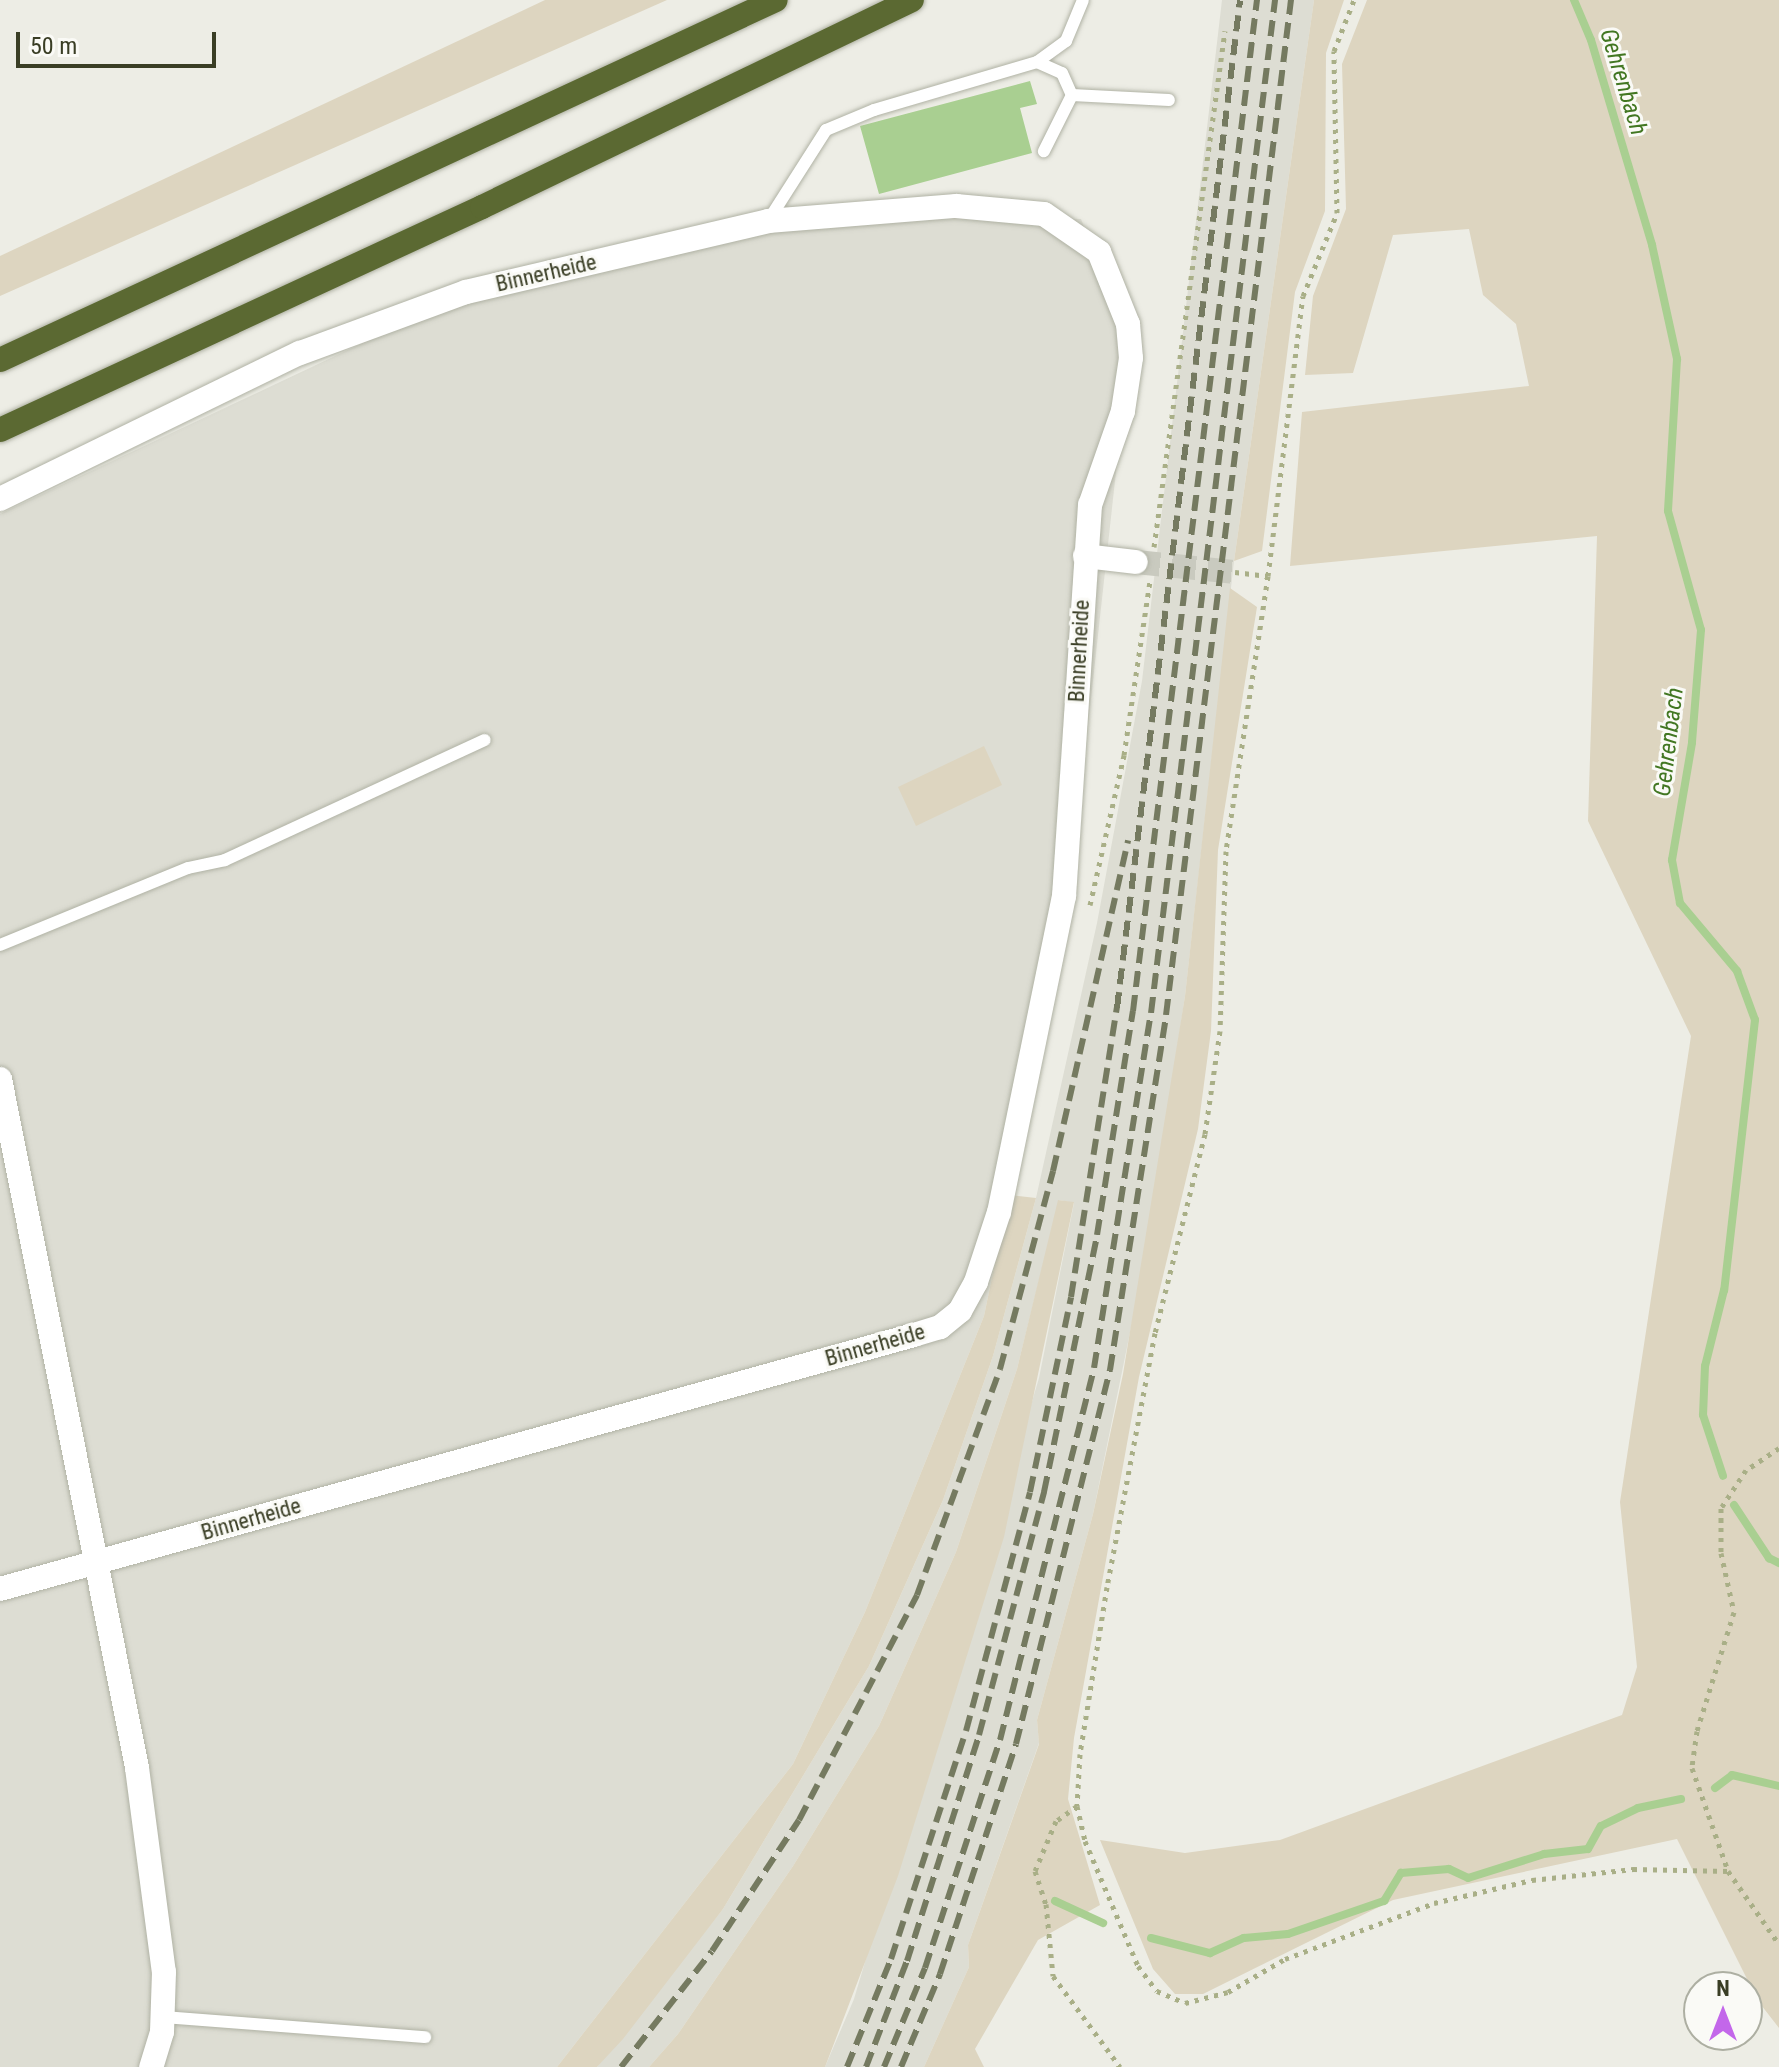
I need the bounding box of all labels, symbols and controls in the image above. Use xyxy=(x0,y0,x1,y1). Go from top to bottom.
scale bar xyxy=(20,16,220,66)
water label: Gehrenbach xyxy=(1593,25,1653,139)
text: 50 m xyxy=(30,32,77,60)
street label: Binnerheide xyxy=(493,249,599,297)
street label: Binnerheide xyxy=(1063,599,1095,703)
water label: Gehrenbach xyxy=(1648,686,1690,798)
street label: Binnerheide xyxy=(822,1318,928,1372)
street label: Binnerheide xyxy=(198,1492,304,1546)
north arrow xyxy=(1683,1971,1763,2051)
text: N xyxy=(1716,1976,1730,2001)

